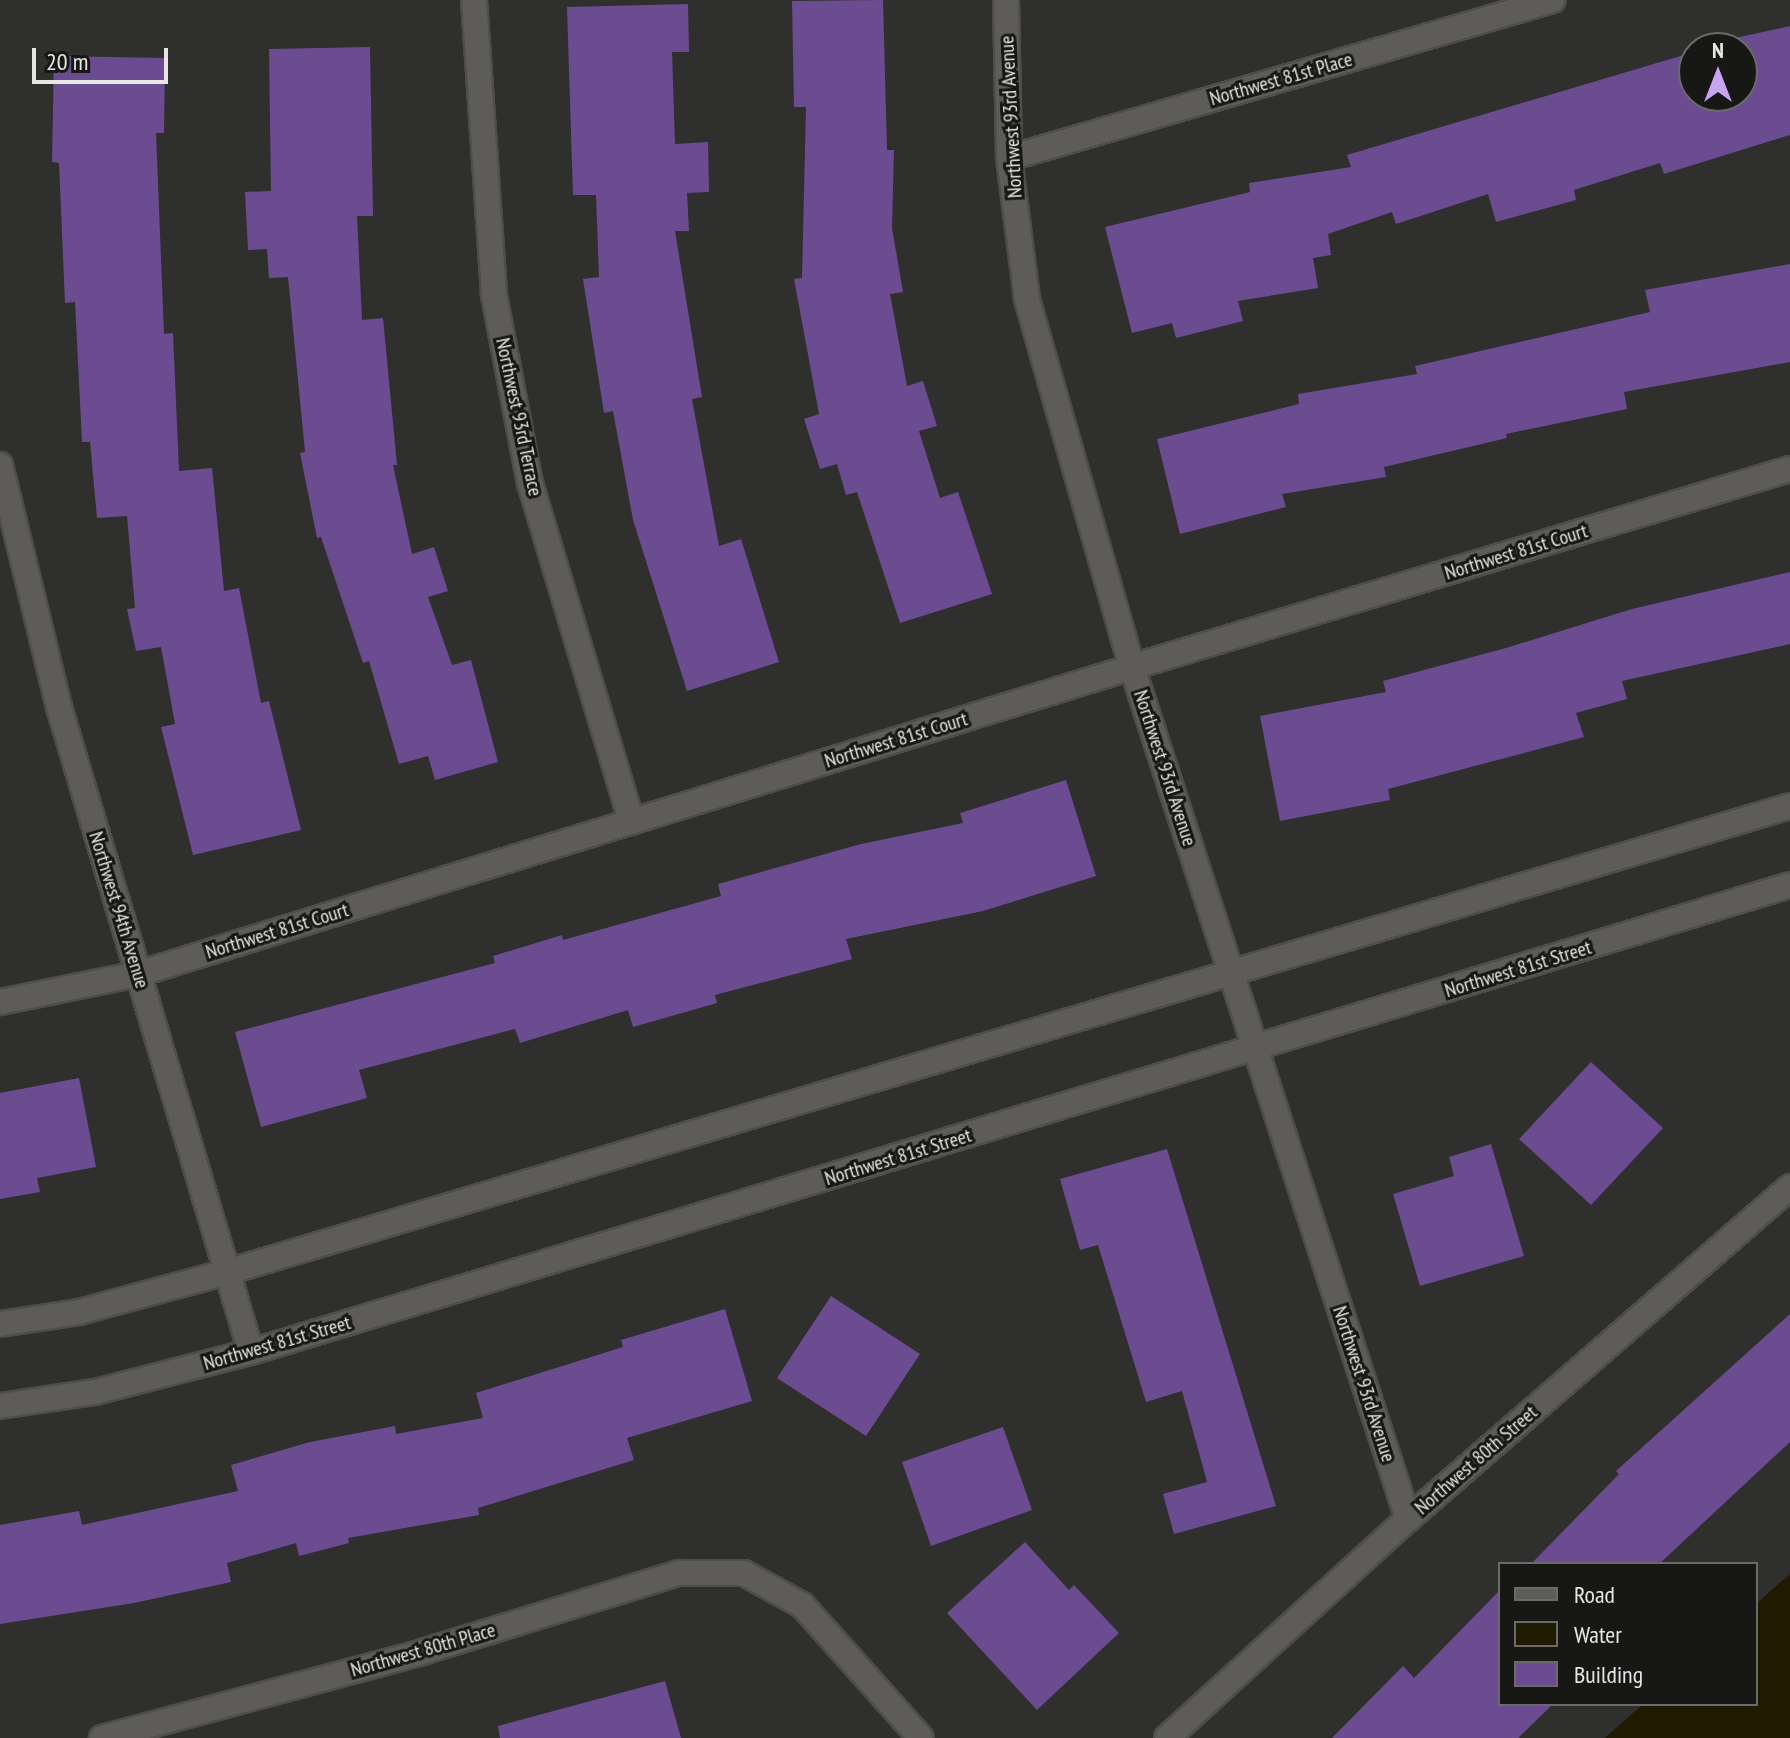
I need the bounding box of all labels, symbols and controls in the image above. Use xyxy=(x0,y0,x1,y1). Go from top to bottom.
scale bar xyxy=(36,32,172,82)
north arrow xyxy=(1678,32,1758,112)
street label: Northwest 93rd Avenue xyxy=(995,35,1027,199)
text: N xyxy=(1712,36,1724,64)
text: 20 m xyxy=(46,46,88,77)
street label: Northwest 81st Place xyxy=(1207,47,1355,111)
street label: Northwest 93rd Terrace xyxy=(490,335,548,499)
street label: Northwest 81st Court xyxy=(1442,519,1590,585)
street label: Northwest 93rd Avenue xyxy=(1128,687,1202,849)
street label: Northwest 81st Court xyxy=(822,707,970,773)
street label: Northwest 94th Avenue xyxy=(84,828,154,992)
street label: Northwest 81st Court xyxy=(203,898,351,964)
street label: Northwest 81st Street xyxy=(1442,935,1594,1003)
street label: Northwest 81st Street xyxy=(822,1123,974,1191)
street label: Northwest 93rd Avenue xyxy=(1327,1303,1401,1465)
street label: Northwest 81st Street xyxy=(201,1311,353,1375)
street label: Northwest 80th Street xyxy=(1410,1400,1542,1520)
legend xyxy=(1498,1562,1758,1706)
text: Road xyxy=(1574,1579,1615,1610)
street label: Northwest 80th Place xyxy=(348,1618,498,1682)
text: Water xyxy=(1574,1619,1622,1650)
text: Building xyxy=(1574,1659,1643,1690)

